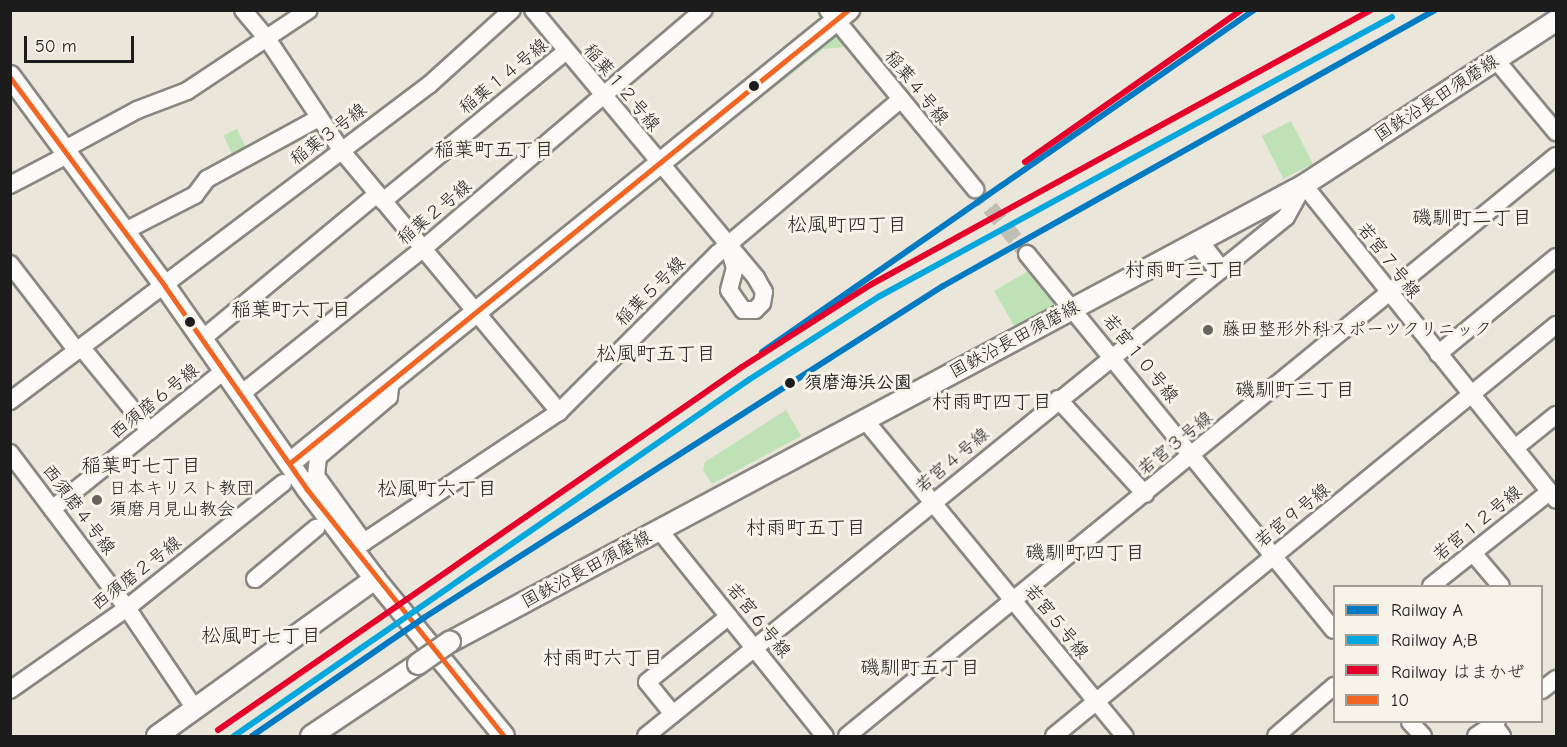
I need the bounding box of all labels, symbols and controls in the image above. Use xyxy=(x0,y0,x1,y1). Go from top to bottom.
scale bar xyxy=(27,24,136,62)
street label: 稲葉１４号線 xyxy=(455,35,553,119)
text: 50 m xyxy=(35,36,77,57)
street label: 稲葉１２号線 xyxy=(578,40,664,136)
street label: 稲葉４号線 xyxy=(879,46,953,130)
street label: 国鉄沿長田須磨線 xyxy=(1371,51,1503,147)
unlabelled marker xyxy=(748,80,760,92)
street label: 稲葉３号線 xyxy=(287,99,371,171)
district label: 稲葉町五丁目 xyxy=(434,137,554,161)
street label: 稲葉２号線 xyxy=(394,176,476,250)
district label: 磯馴町二丁目 xyxy=(1412,205,1532,229)
district label: 松風町四丁目 xyxy=(787,212,907,236)
street label: 若宮７号線 xyxy=(1352,219,1424,303)
street label: 稲葉５号線 xyxy=(612,253,690,331)
district label: 村雨町三丁目 xyxy=(1125,257,1245,281)
district label: 稲葉町六丁目 xyxy=(231,297,351,321)
street label: 国鉄沿長田須磨線 xyxy=(946,297,1084,383)
street label: 若宮１０号線 xyxy=(1098,310,1182,408)
unlabelled marker xyxy=(184,316,196,328)
place label: 藤田整形外科スポーツクリニック xyxy=(1222,319,1492,341)
marker: 藤田整形外科スポーツクリニック xyxy=(1199,321,1217,339)
district label: 松風町五丁目 xyxy=(596,341,716,365)
street label: 西須磨６号線 xyxy=(106,360,204,444)
place label: 須磨海浜公園 xyxy=(804,372,912,394)
marker: 須磨海浜公園 xyxy=(781,374,799,392)
district label: 磯馴町三丁目 xyxy=(1235,377,1355,401)
district label: 村雨町四丁目 xyxy=(932,389,1052,413)
street label: 若宮３号線 xyxy=(1134,407,1218,481)
street label: 若宮４号線 xyxy=(912,424,994,498)
district label: 稲葉町七丁目 xyxy=(81,453,201,477)
street label: 西須磨４号線 xyxy=(37,460,119,560)
district label: 松風町六丁目 xyxy=(377,476,497,500)
place label: 日本キリスト教団 須磨月見山教会 xyxy=(109,479,253,522)
street label: 若宮９号線 xyxy=(1251,479,1335,553)
street label: 若宮１２号線 xyxy=(1429,482,1527,566)
marker: 日本キリスト教団 須磨月見山教会 xyxy=(90,493,104,507)
district label: 村雨町五丁目 xyxy=(746,515,866,539)
street label: 国鉄沿長田須磨線 xyxy=(518,527,656,613)
street label: 西須磨２号線 xyxy=(88,532,186,616)
district label: 磯馴町四丁目 xyxy=(1025,540,1145,564)
street label: 若宮６号線 xyxy=(721,579,795,663)
street label: 若宮５号線 xyxy=(1019,580,1093,664)
legend xyxy=(1333,585,1543,723)
text: Railway A xyxy=(1391,600,1463,621)
district label: 松風町七丁目 xyxy=(201,623,321,647)
text: Railway A;B xyxy=(1391,630,1478,651)
district label: 村雨町六丁目 xyxy=(543,645,663,669)
district label: 磯馴町五丁目 xyxy=(860,655,980,679)
text: Railway はまかぜ xyxy=(1391,662,1525,683)
text: 10 xyxy=(1391,690,1409,711)

